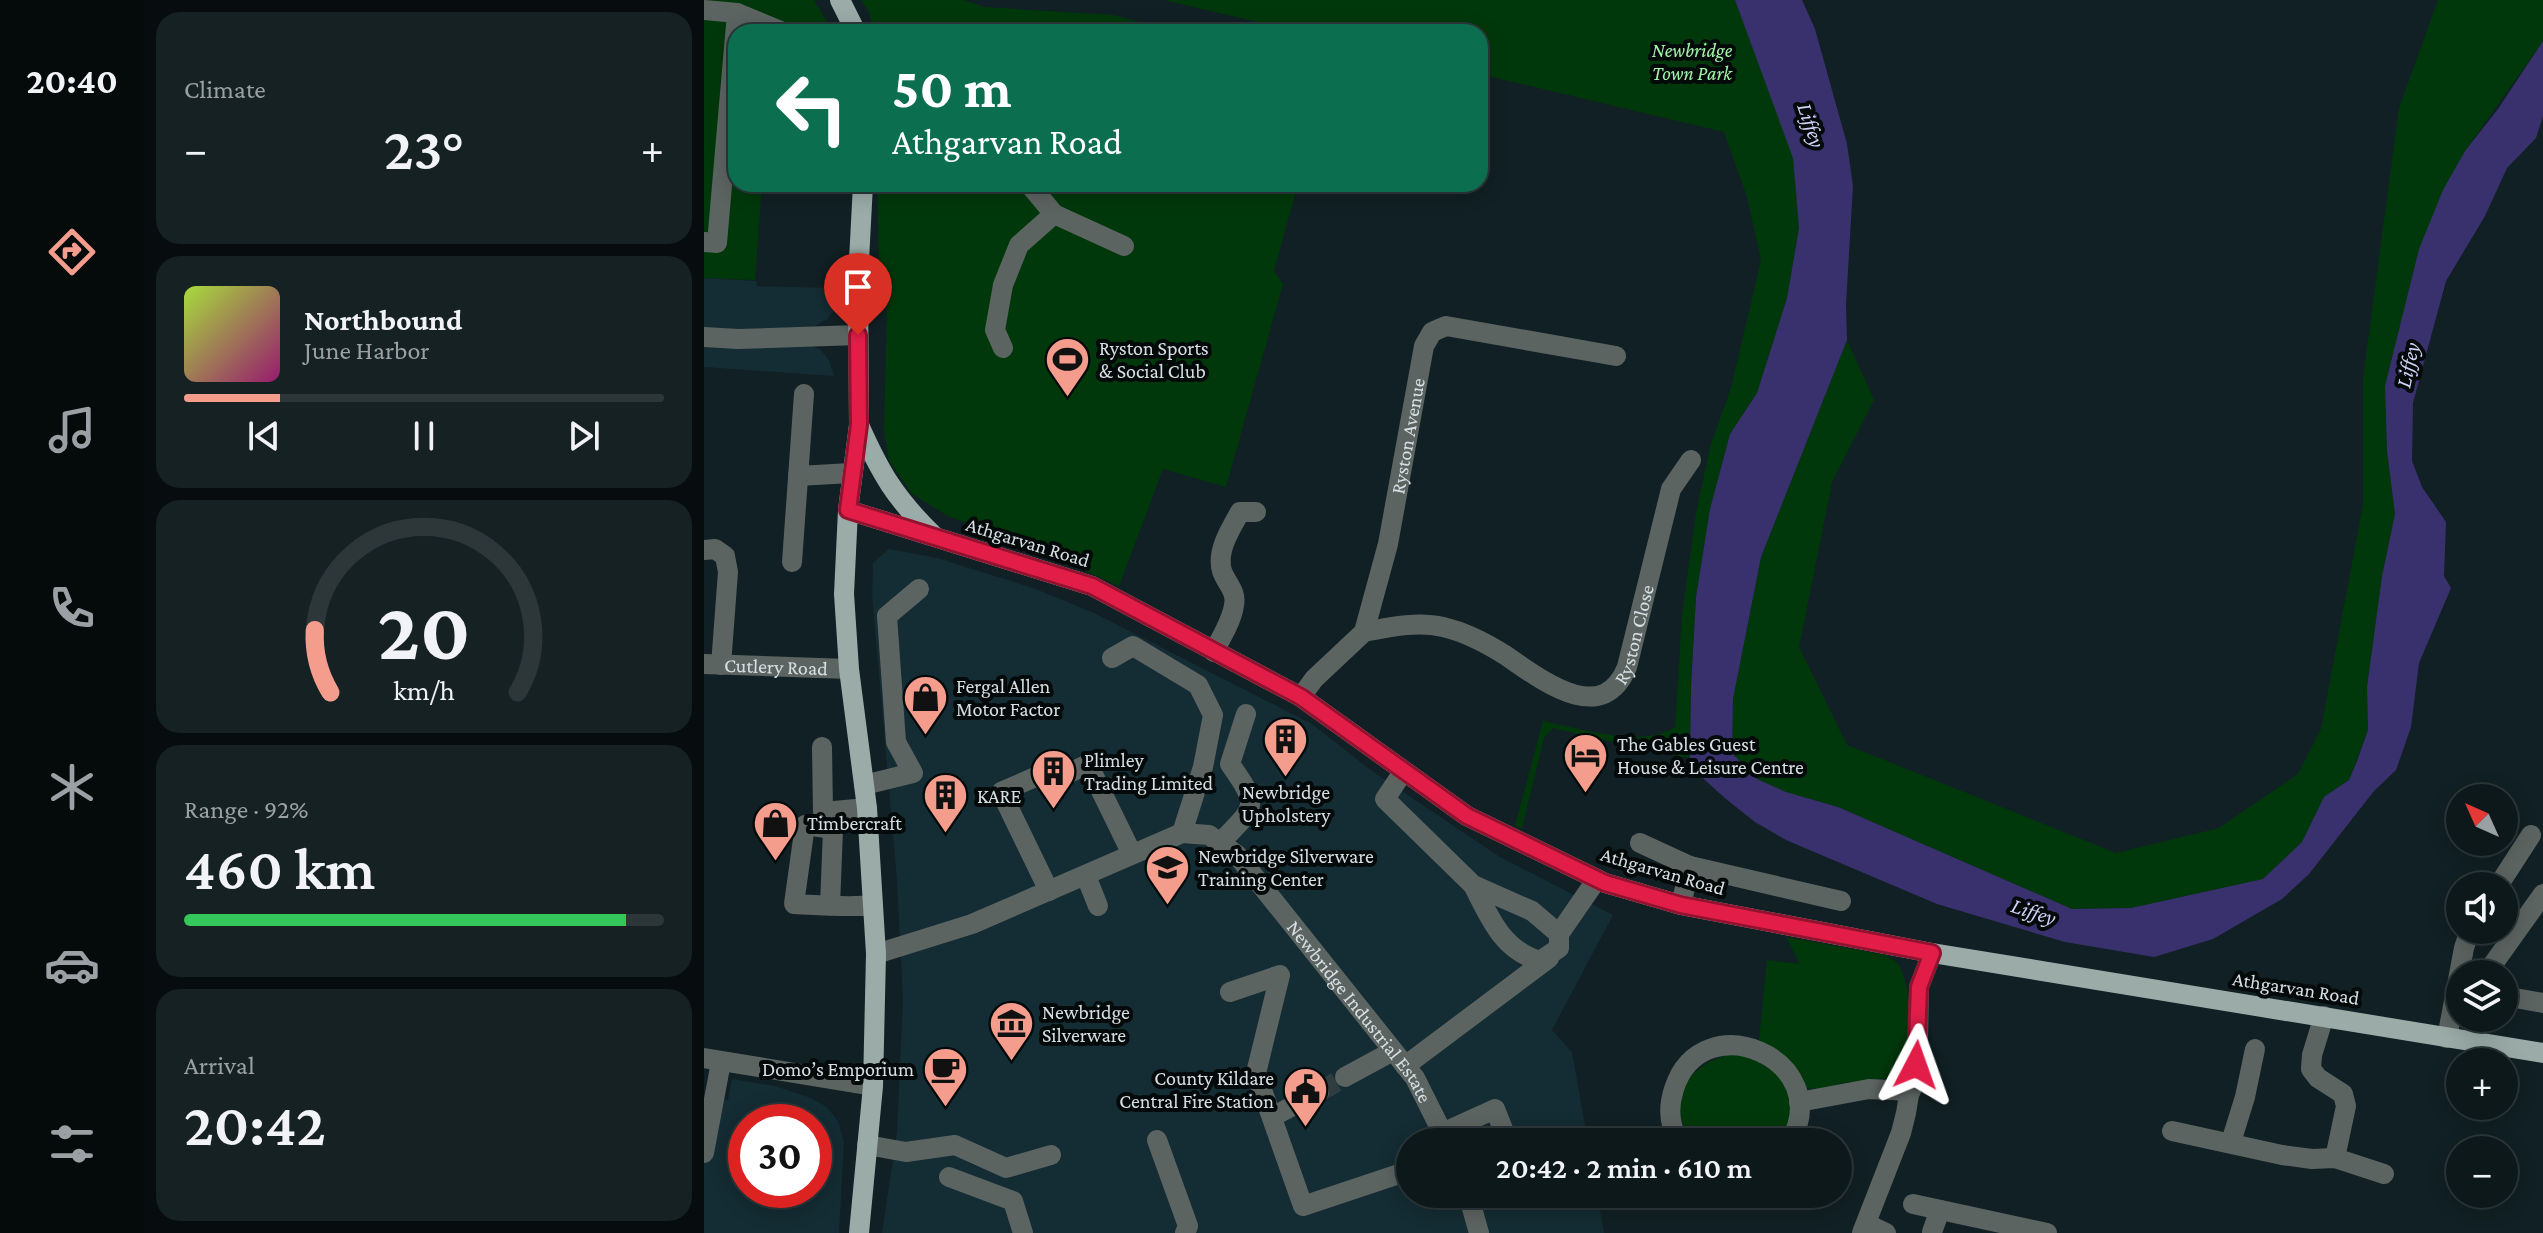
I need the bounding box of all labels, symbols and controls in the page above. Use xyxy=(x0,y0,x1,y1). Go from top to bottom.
park label: Newbridge Town Park xyxy=(1652,39,1733,84)
icon: left xyxy=(760,56,864,160)
text: 50 m xyxy=(892,57,1012,119)
text: 20:40 xyxy=(26,61,118,101)
text: Climate xyxy=(184,75,266,104)
water label: Liffey xyxy=(1792,100,1831,151)
text: 23° xyxy=(384,115,464,182)
text: Athgarvan Road xyxy=(892,122,1122,162)
text: − xyxy=(184,125,207,173)
text: + xyxy=(641,125,664,173)
icon: directions xyxy=(44,224,100,280)
pin xyxy=(824,253,892,335)
icon: arrive xyxy=(836,265,880,309)
text: Northbound xyxy=(304,303,462,336)
text: June Harbor xyxy=(304,336,430,365)
sports icon: Ryston Sports & Social Club xyxy=(1044,336,1092,399)
place label: Ryston Sports & Social Club xyxy=(1099,337,1209,382)
water label: Liffey xyxy=(2391,340,2424,390)
street label: Ryston Avenue xyxy=(1386,376,1429,496)
icon: music xyxy=(44,402,100,458)
icon: previous xyxy=(242,414,286,458)
icon: pause xyxy=(402,414,446,458)
icon: next xyxy=(562,414,606,458)
street label: Athgarvan Road xyxy=(963,513,1093,572)
icon: phone xyxy=(44,580,100,636)
street label: Ryston Close xyxy=(1609,582,1658,688)
text: 20 xyxy=(378,583,470,676)
street label: Cutlery Road xyxy=(724,654,829,679)
text: km/h xyxy=(393,674,455,706)
shop icon: Fergal Allen Motor Factor xyxy=(901,674,949,737)
place label: Fergal Allen Motor Factor xyxy=(956,675,1060,720)
building icon: Newbridge Upholstery xyxy=(1262,716,1310,779)
hotel icon: The Gables Guest House & Leisure Centre xyxy=(1562,732,1610,795)
place label: The Gables Guest House & Leisure Centre xyxy=(1617,733,1804,778)
building icon: Plimley Trading Limited xyxy=(1029,748,1077,811)
place label: Plimley Trading Limited xyxy=(1084,749,1214,795)
icon: climate xyxy=(44,759,100,815)
building icon: KARE xyxy=(922,772,970,835)
place label: Newbridge Upholstery xyxy=(1242,781,1331,827)
north arrow xyxy=(2446,784,2518,856)
map controls xyxy=(2446,784,2518,1208)
place label: KARE xyxy=(977,785,1022,807)
text: Range · 92% xyxy=(184,795,309,824)
shop icon: Timbercraft xyxy=(752,799,800,862)
place label: Timbercraft xyxy=(807,812,902,834)
text: 460 km xyxy=(184,835,375,902)
street label: Athgarvan Road xyxy=(1598,843,1728,900)
school or university icon: Newbridge Silverware Training Center xyxy=(1143,844,1191,907)
place label: Newbridge Silverware Training Center xyxy=(1198,845,1374,891)
button: sound xyxy=(2446,872,2518,944)
water label: Liffey xyxy=(2008,893,2059,930)
street label: Newbridge Industrial Estate xyxy=(1283,916,1437,1106)
icon: car xyxy=(44,937,100,993)
button: layers xyxy=(2446,960,2518,1032)
street label: Athgarvan Road xyxy=(2231,967,2361,1010)
museum icon: Newbridge Silverware xyxy=(987,999,1035,1062)
place label: Newbridge Silverware xyxy=(1042,1001,1130,1046)
position arrow xyxy=(1874,1023,1958,1107)
cafe icon: Domo’s Emporium xyxy=(921,1045,969,1108)
button: + xyxy=(2446,1048,2518,1120)
text: Arrival xyxy=(184,1051,255,1080)
place label: Domo’s Emporium xyxy=(762,1058,914,1081)
public building icon: County Kildare Central Fire Station xyxy=(1281,1066,1329,1129)
place label: County Kildare Central Fire Station xyxy=(1119,1067,1274,1112)
text: 20:42 xyxy=(184,1091,326,1158)
speed limit sign: 30 xyxy=(728,1104,832,1208)
icon: filters xyxy=(44,1116,100,1172)
button: − xyxy=(2446,1136,2518,1208)
text: 20:42 · 2 min · 610 m xyxy=(1496,1151,1752,1184)

